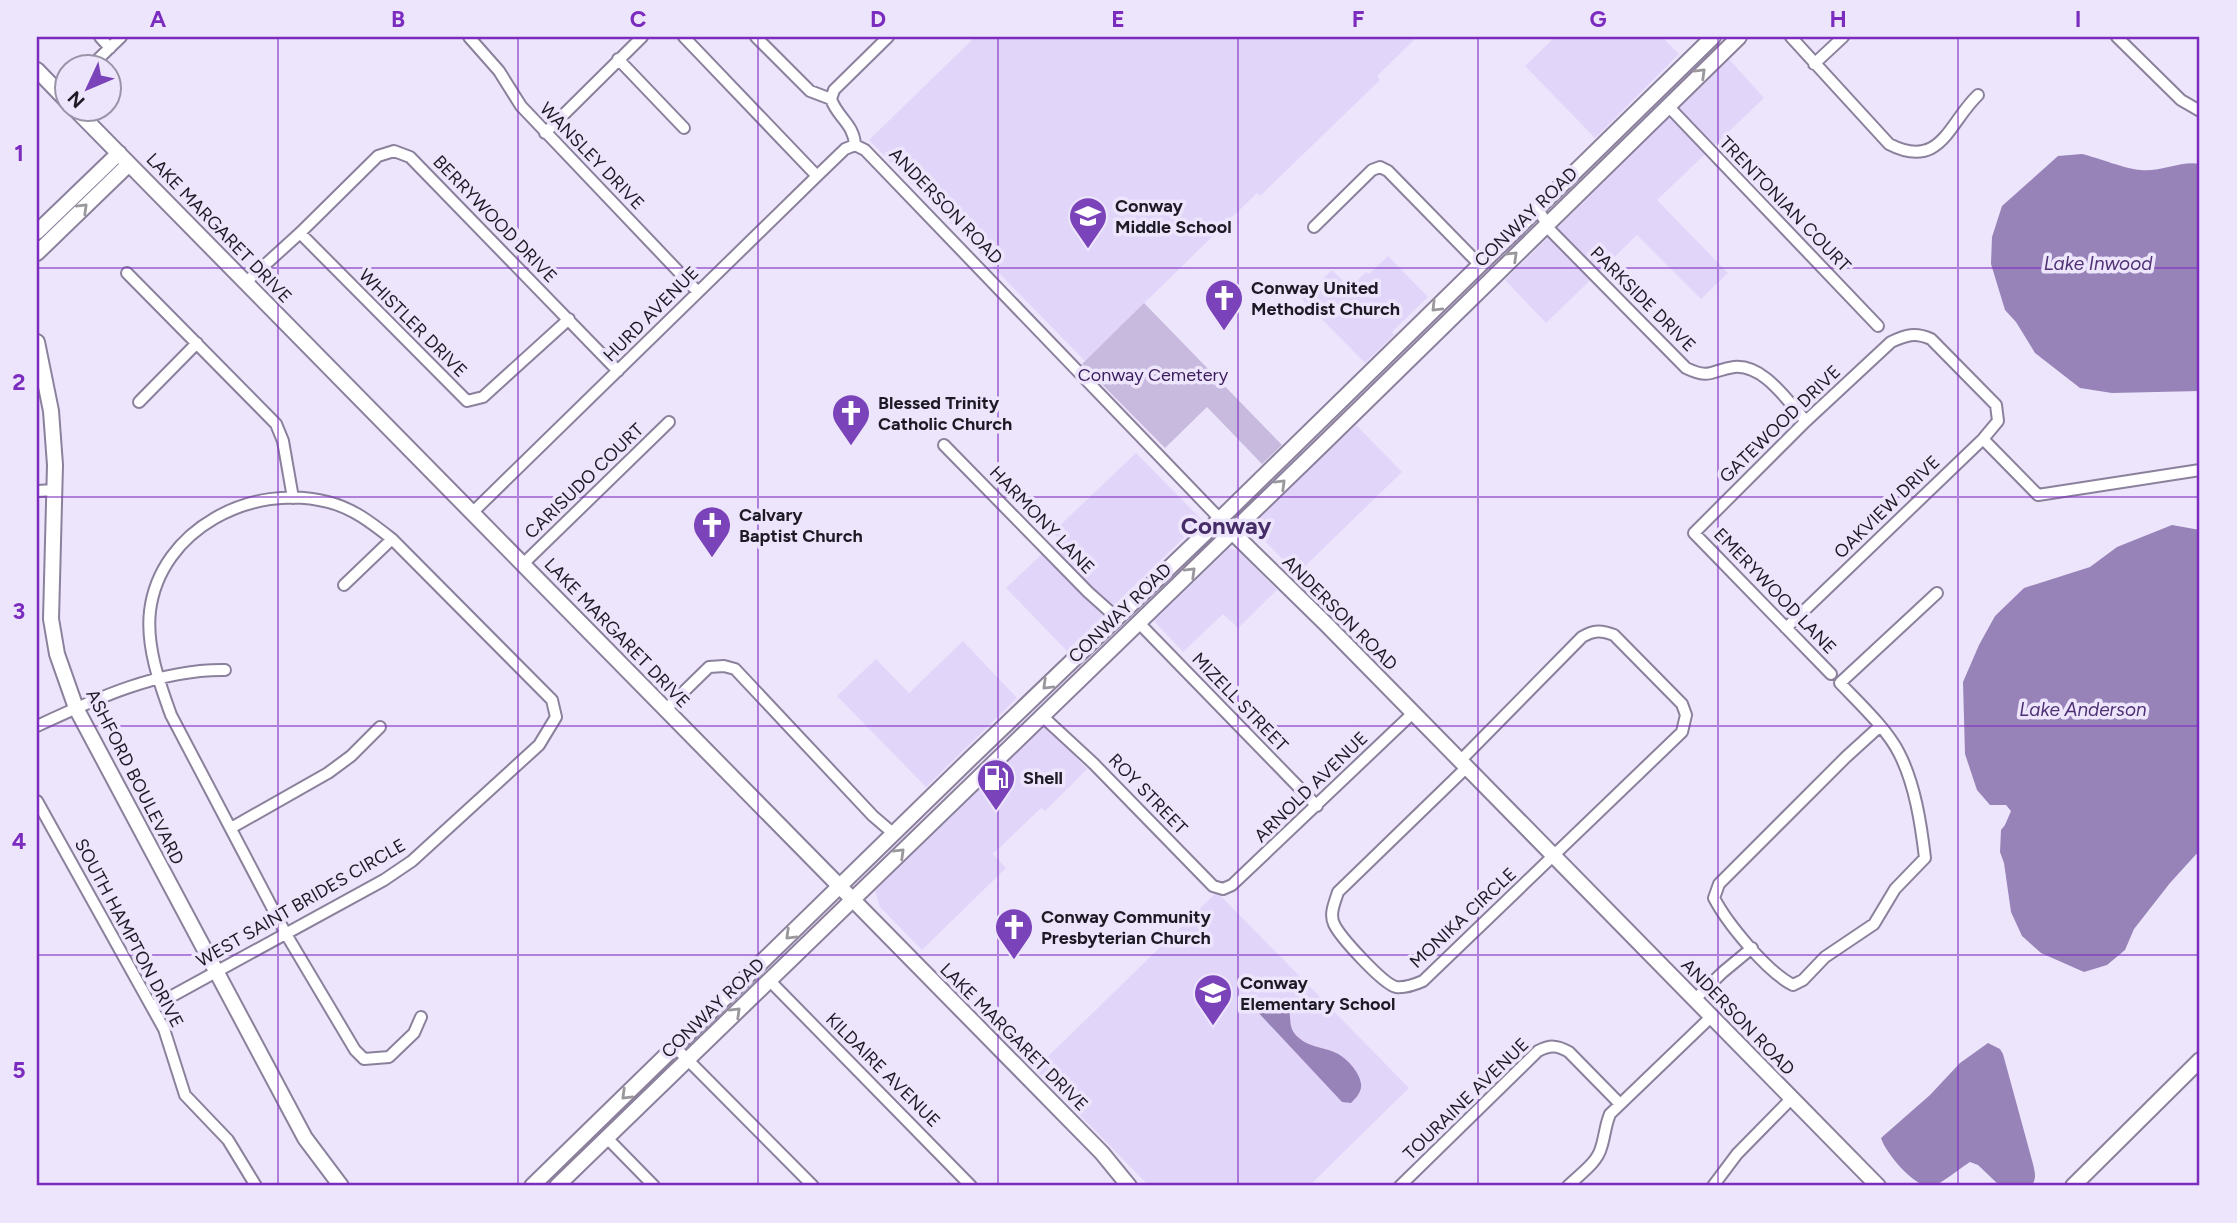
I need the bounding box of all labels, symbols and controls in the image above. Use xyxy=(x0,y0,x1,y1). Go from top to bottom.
text: A xyxy=(150,5,167,33)
text: B xyxy=(391,5,405,33)
text: C xyxy=(630,5,647,33)
text: D xyxy=(870,5,886,33)
text: E xyxy=(1111,5,1125,33)
text: F xyxy=(1352,5,1365,33)
text: G xyxy=(1589,5,1607,33)
text: H xyxy=(1829,5,1847,33)
text: I xyxy=(2075,5,2081,33)
north arrow xyxy=(52,52,122,122)
one-way arrow xyxy=(1693,69,1706,82)
text: N xyxy=(63,86,90,113)
street label: WANSLEY DRIVE xyxy=(535,98,649,214)
street label: TRENTONIAN COURT xyxy=(1715,132,1855,276)
text: 1 xyxy=(14,139,24,167)
street label: ANDERSON ROAD xyxy=(885,143,1007,269)
street label: LAKE MARGARET DRIVE xyxy=(142,148,296,308)
street label: BERRYWOOD DRIVE xyxy=(428,151,562,287)
street label: CONWAY ROAD xyxy=(1470,162,1582,272)
school or university icon: Conway Middle School xyxy=(1067,195,1109,250)
place label: Conway Middle School xyxy=(1115,195,1232,238)
one-way arrow xyxy=(75,204,88,217)
street label: PARKSIDE DRIVE xyxy=(1586,242,1700,356)
one-way arrow xyxy=(1505,251,1518,264)
water label: Lake Inwood xyxy=(2044,252,2153,275)
street label: HURD AVENUE xyxy=(599,262,703,366)
street label: WHISTLER DRIVE xyxy=(354,264,472,382)
church icon: Conway United Methodist Church xyxy=(1203,277,1245,332)
place label: Conway United Methodist Church xyxy=(1251,277,1400,320)
one-way arrow xyxy=(1431,298,1444,311)
street label: GATEWOOD DRIVE xyxy=(1715,361,1845,487)
park label: Conway Cemetery xyxy=(1078,364,1229,386)
text: 2 xyxy=(12,368,26,396)
church icon: Blessed Trinity Catholic Church xyxy=(830,392,872,447)
place label: Blessed Trinity Catholic Church xyxy=(878,392,1012,435)
street label: CARISUDO COURT xyxy=(520,419,648,543)
street label: OAKVIEW DRIVE xyxy=(1830,451,1944,563)
street label: HARMONY LANE xyxy=(985,461,1099,579)
one-way arrow xyxy=(1273,480,1286,493)
church icon: Calvary Baptist Church xyxy=(691,504,733,559)
place label: Calvary Baptist Church xyxy=(739,504,863,547)
district label: Conway xyxy=(1181,511,1271,540)
street label: EMERYWOOD LANE xyxy=(1709,523,1841,659)
street label: ANDERSON ROAD xyxy=(1278,551,1402,675)
street label: LAKE MARGARET DRIVE xyxy=(540,553,694,713)
street label: CONWAY ROAD xyxy=(1064,558,1176,668)
one-way arrow xyxy=(1183,567,1196,580)
text: 3 xyxy=(13,597,25,625)
street label: MIZELL STREET xyxy=(1187,648,1293,756)
one-way arrow xyxy=(1042,677,1055,690)
street label: ASHFORD BOULEVARD xyxy=(81,686,189,868)
water label: Lake Anderson xyxy=(2019,698,2147,721)
street label: ARNOLD AVENUE xyxy=(1250,727,1372,847)
street label: ROY STREET xyxy=(1104,749,1192,839)
fuel station icon: Shell xyxy=(975,757,1017,812)
place label: Shell xyxy=(1023,767,1063,789)
text: 4 xyxy=(12,827,26,855)
street label: WEST SAINT BRIDES CIRCLE xyxy=(193,834,409,972)
street label: SOUTH HAMPTON DRIVE xyxy=(70,835,188,1031)
one-way arrow xyxy=(892,848,905,861)
street label: MONIKA CIRCLE xyxy=(1405,863,1521,973)
church icon: Conway Community Presbyterian Church xyxy=(993,906,1035,961)
place label: Conway Community Presbyterian Church xyxy=(1041,906,1212,949)
one-way arrow xyxy=(785,927,798,940)
street label: CONWAY ROAD xyxy=(657,953,769,1063)
street label: ANDERSON ROAD xyxy=(1677,954,1799,1080)
street label: LAKE MARGARET DRIVE xyxy=(936,959,1092,1115)
school or university icon: Conway Elementary School xyxy=(1192,972,1234,1027)
place label: Conway Elementary School xyxy=(1240,972,1395,1015)
one-way arrow xyxy=(728,1008,741,1021)
street label: KILDAIRE AVENUE xyxy=(821,1008,945,1132)
street label: TOURAINE AVENUE xyxy=(1399,1033,1533,1165)
text: 5 xyxy=(12,1056,26,1084)
one-way arrow xyxy=(621,1086,634,1099)

